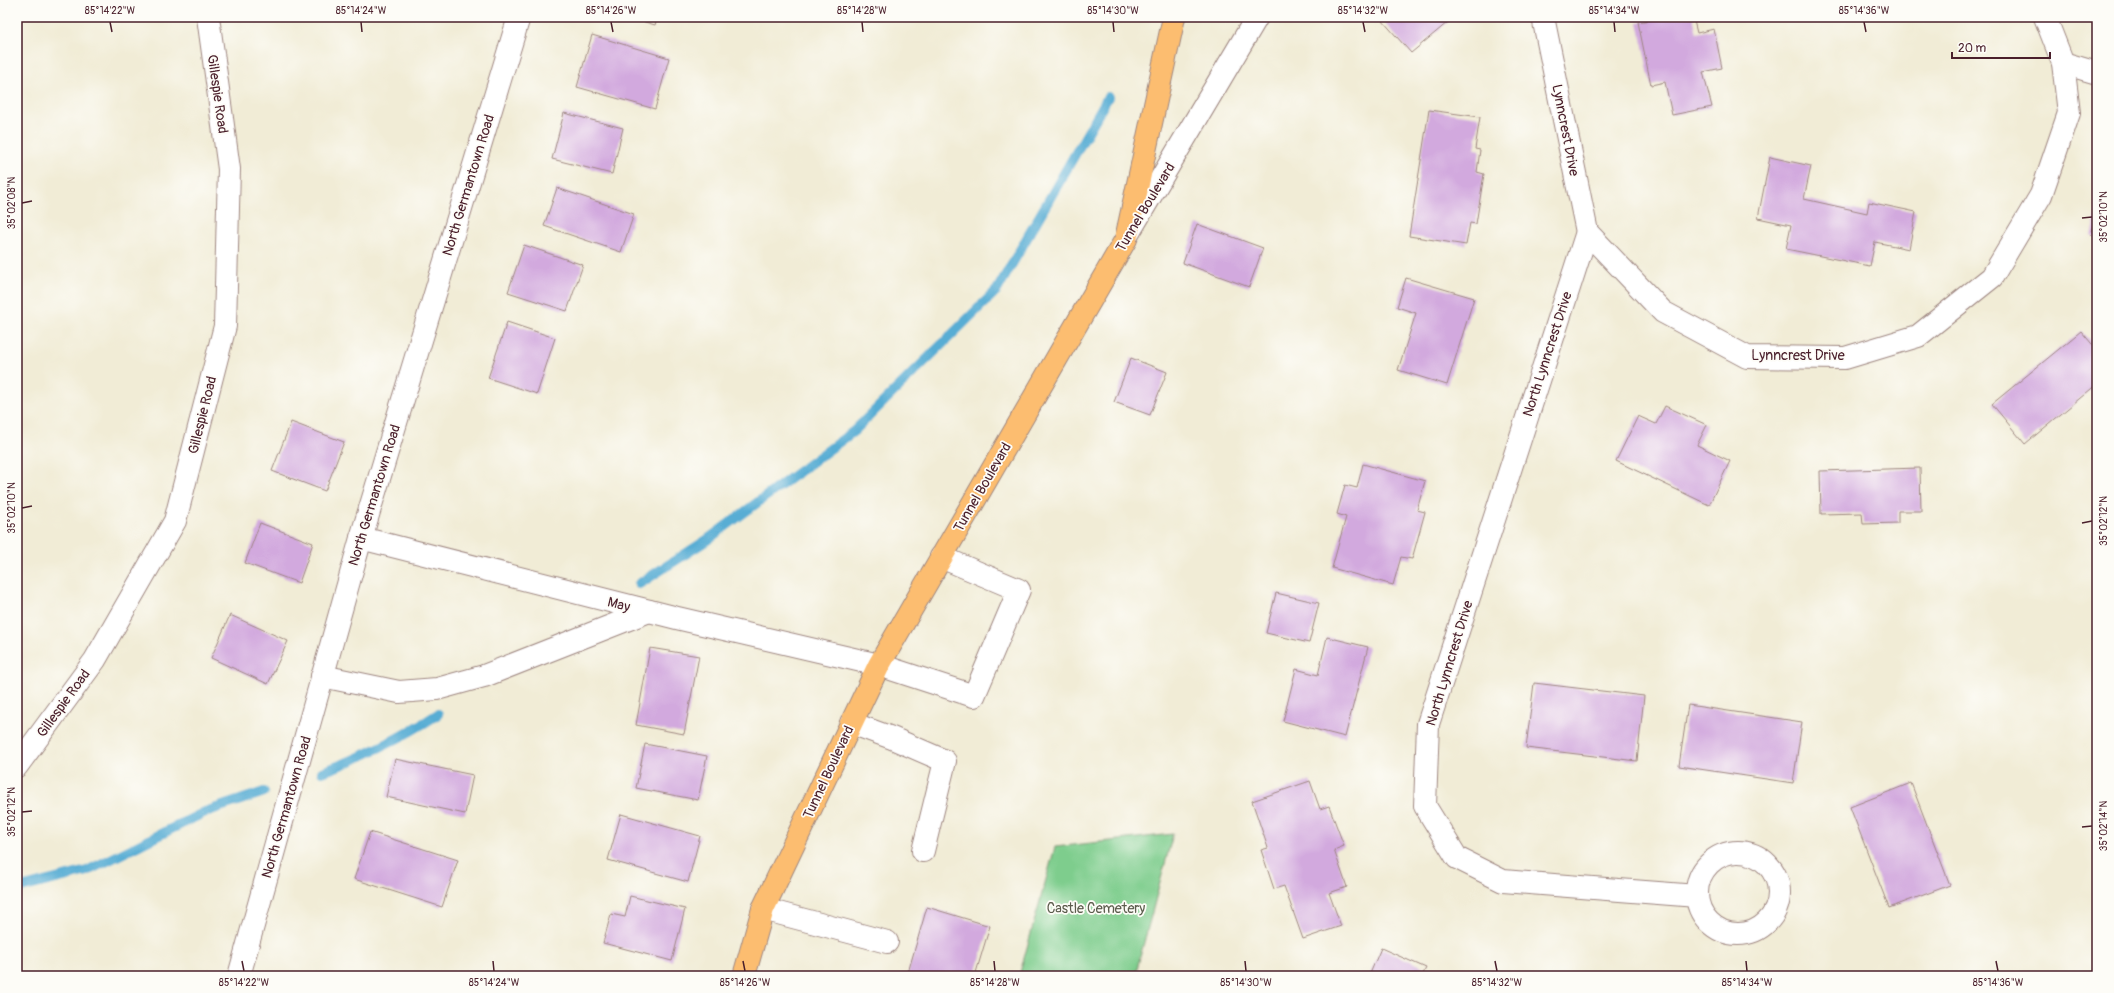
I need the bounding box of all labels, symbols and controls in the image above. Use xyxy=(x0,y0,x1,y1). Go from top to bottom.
text: 85°14'22"W xyxy=(85,5,136,17)
text: 85°14'24"W xyxy=(336,5,387,17)
text: 85°14'26"W xyxy=(586,5,637,17)
text: 85°14'28"W xyxy=(837,5,887,17)
text: 85°14'30"W xyxy=(1087,5,1139,17)
text: 85°14'32"W xyxy=(1338,5,1389,17)
text: 85°14'34"W xyxy=(1589,5,1640,17)
text: 85°14'36"W xyxy=(1839,5,1890,17)
scale bar xyxy=(1952,34,2050,60)
text: 20 m xyxy=(1958,41,1987,56)
street label: Gillespie Road xyxy=(204,53,231,135)
street label: Lynncrest Drive xyxy=(1548,83,1583,178)
street label: North Germantown Road xyxy=(439,112,498,258)
street label: Tunnel Boulevard xyxy=(1112,160,1179,255)
text: 35°02'08"N xyxy=(6,177,18,229)
text: 35°02'10"N xyxy=(2098,191,2110,243)
street label: North Lynncrest Drive xyxy=(1519,289,1576,419)
street label: Lynncrest Drive xyxy=(1751,347,1845,364)
street label: Gillespie Road xyxy=(185,374,220,456)
street label: North Germantown Road xyxy=(345,422,404,568)
street label: Tunnel Boulevard xyxy=(950,439,1015,535)
text: 35°02'10"N xyxy=(6,482,18,534)
text: 35°02'12"N xyxy=(2098,496,2110,546)
street label: May xyxy=(606,594,632,615)
street label: North Lynncrest Drive xyxy=(1422,598,1477,728)
street label: Gillespie Road xyxy=(33,666,94,741)
street label: Tunnel Boulevard xyxy=(799,723,857,821)
street label: North Germantown Road xyxy=(258,734,315,880)
text: 35°02'12"N xyxy=(6,787,18,837)
text: 35°02'14"N xyxy=(2098,801,2110,851)
park label: Castle Cemetery xyxy=(1047,900,1145,917)
text: 85°14'22"W xyxy=(219,977,270,989)
text: 85°14'24"W xyxy=(469,977,520,989)
text: 85°14'26"W xyxy=(720,977,771,989)
text: 85°14'28"W xyxy=(970,977,1020,989)
text: 85°14'30"W xyxy=(1220,977,1272,989)
text: 85°14'32"W xyxy=(1472,977,1523,989)
text: 85°14'34"W xyxy=(1722,977,1773,989)
text: 85°14'36"W xyxy=(1973,977,2024,989)

